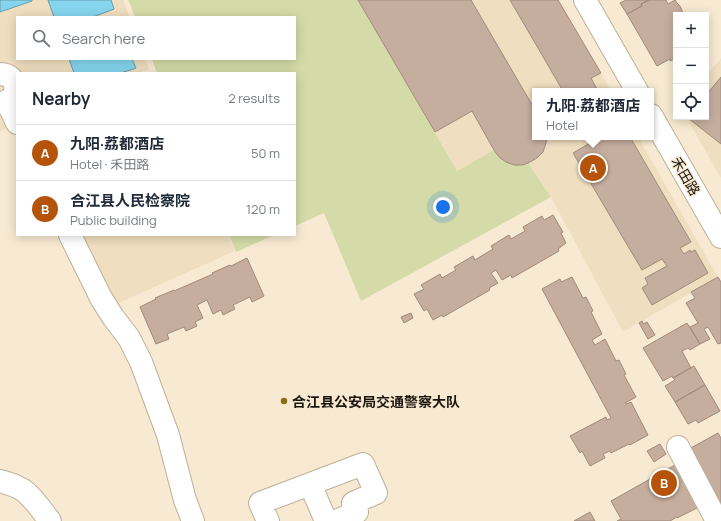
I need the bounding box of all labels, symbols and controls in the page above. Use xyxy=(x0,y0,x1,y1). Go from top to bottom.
map controls xyxy=(673,12,709,120)
button: + xyxy=(673,12,709,48)
search box xyxy=(16,16,296,60)
icon: search xyxy=(30,27,52,49)
text: Search here xyxy=(62,28,145,49)
button: − xyxy=(673,48,709,84)
button: locate xyxy=(673,84,709,120)
text: Nearby xyxy=(32,87,90,110)
popup xyxy=(532,88,654,140)
text: 2 results xyxy=(228,89,280,107)
text: 九阳·荔都酒店 xyxy=(546,95,640,116)
text: Hotel xyxy=(546,116,578,134)
text: 九阳·荔都酒店 xyxy=(70,133,164,154)
text: A xyxy=(41,144,49,162)
text: 50 m xyxy=(251,144,280,162)
pin: A xyxy=(580,153,606,183)
street label: 禾田路 xyxy=(667,153,705,199)
text: Hotel · 禾田路 xyxy=(70,155,149,173)
text: 合江县人民检察院 xyxy=(70,190,190,211)
your location xyxy=(433,197,453,217)
text: B xyxy=(41,200,49,218)
text: 120 m xyxy=(246,200,280,218)
text: Public building xyxy=(70,211,157,229)
place label: 合江县公安局交通警察大队 xyxy=(292,392,460,411)
marker: 合江县公安局交通警察大队 xyxy=(279,396,289,406)
pin: B xyxy=(651,468,677,498)

